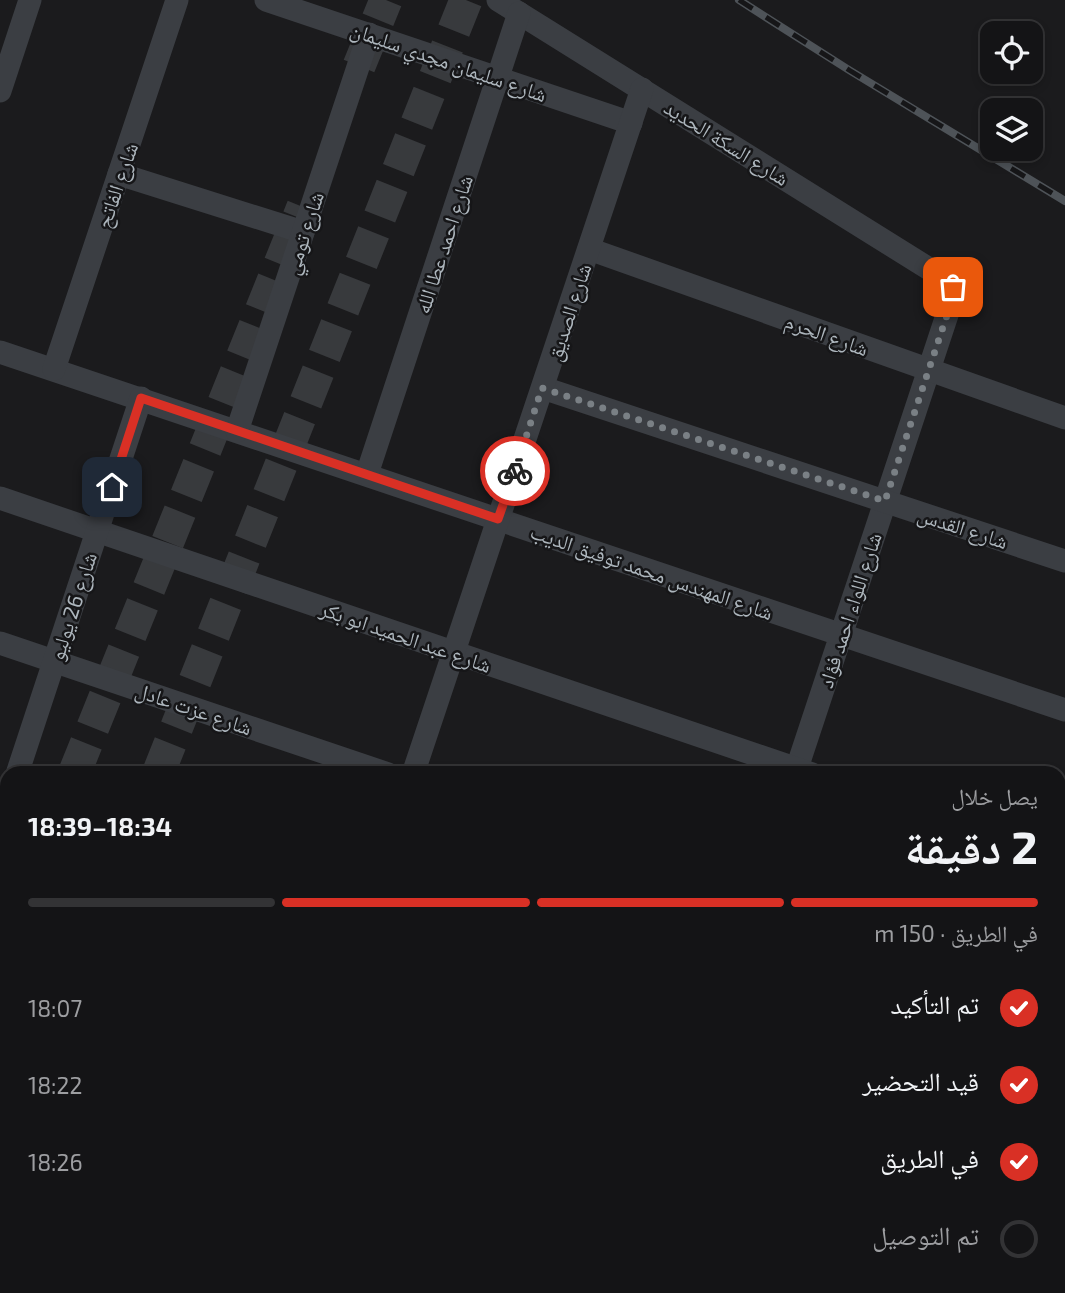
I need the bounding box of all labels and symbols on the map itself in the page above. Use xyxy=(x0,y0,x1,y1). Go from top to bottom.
street label: شارع سليمان مجدي سليمان xyxy=(346,16,551,111)
street label: شارع السكة الحديد xyxy=(659,94,794,192)
street label: شارع الفاتح xyxy=(90,139,144,232)
street label: شارع احمد عطا الله xyxy=(409,172,479,317)
street label: شارع تومي xyxy=(278,188,333,279)
pin xyxy=(923,257,983,317)
street label: شارع الصديق xyxy=(541,260,597,365)
street label: شارع الحرم xyxy=(781,307,872,363)
courier xyxy=(480,436,550,506)
pin xyxy=(82,457,142,517)
street label: شارع القدس xyxy=(914,501,1011,555)
street label: شارع المهندس محمد توفيق الديب xyxy=(527,518,777,626)
street label: شارع اللواء احمد فؤاد xyxy=(812,529,888,691)
street label: شارع 26 يوليو xyxy=(43,549,103,664)
street label: شارع عبد الحميد ابو بكر xyxy=(315,595,495,679)
street label: شارع عزت عادل xyxy=(132,676,256,742)

